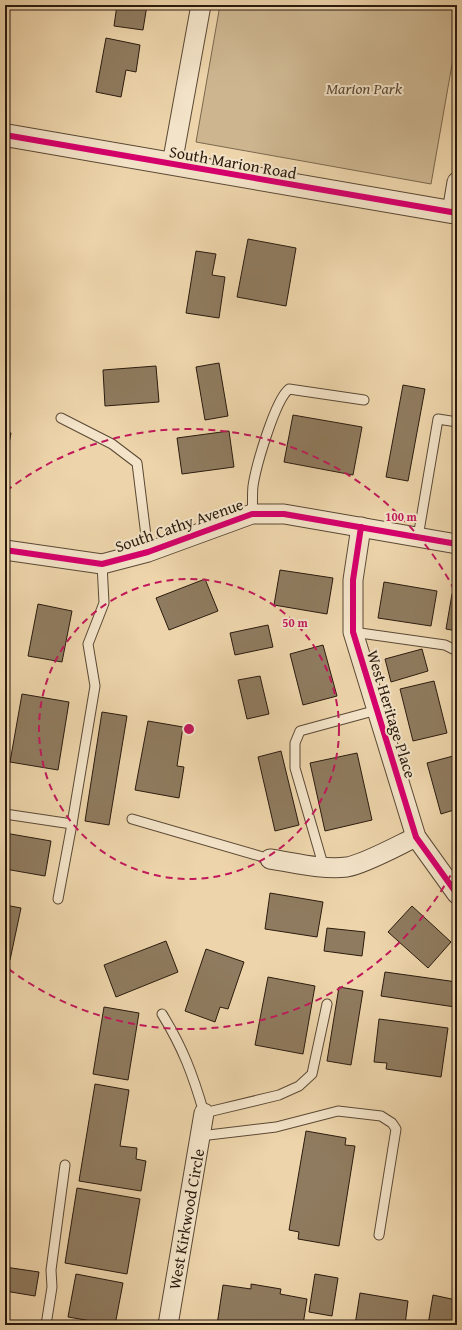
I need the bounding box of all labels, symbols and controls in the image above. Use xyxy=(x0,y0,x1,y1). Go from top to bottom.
park label: Marion Park xyxy=(326,76,403,100)
street label: South Marion Road xyxy=(168,139,299,185)
street label: South Cathy Avenue xyxy=(112,492,246,558)
text: 100 m xyxy=(385,508,418,525)
text: 50 m xyxy=(282,614,308,631)
street label: West Heritage Place xyxy=(361,647,423,781)
centre of rings xyxy=(182,722,196,736)
street label: West Kirkwood Circle xyxy=(162,1147,210,1291)

